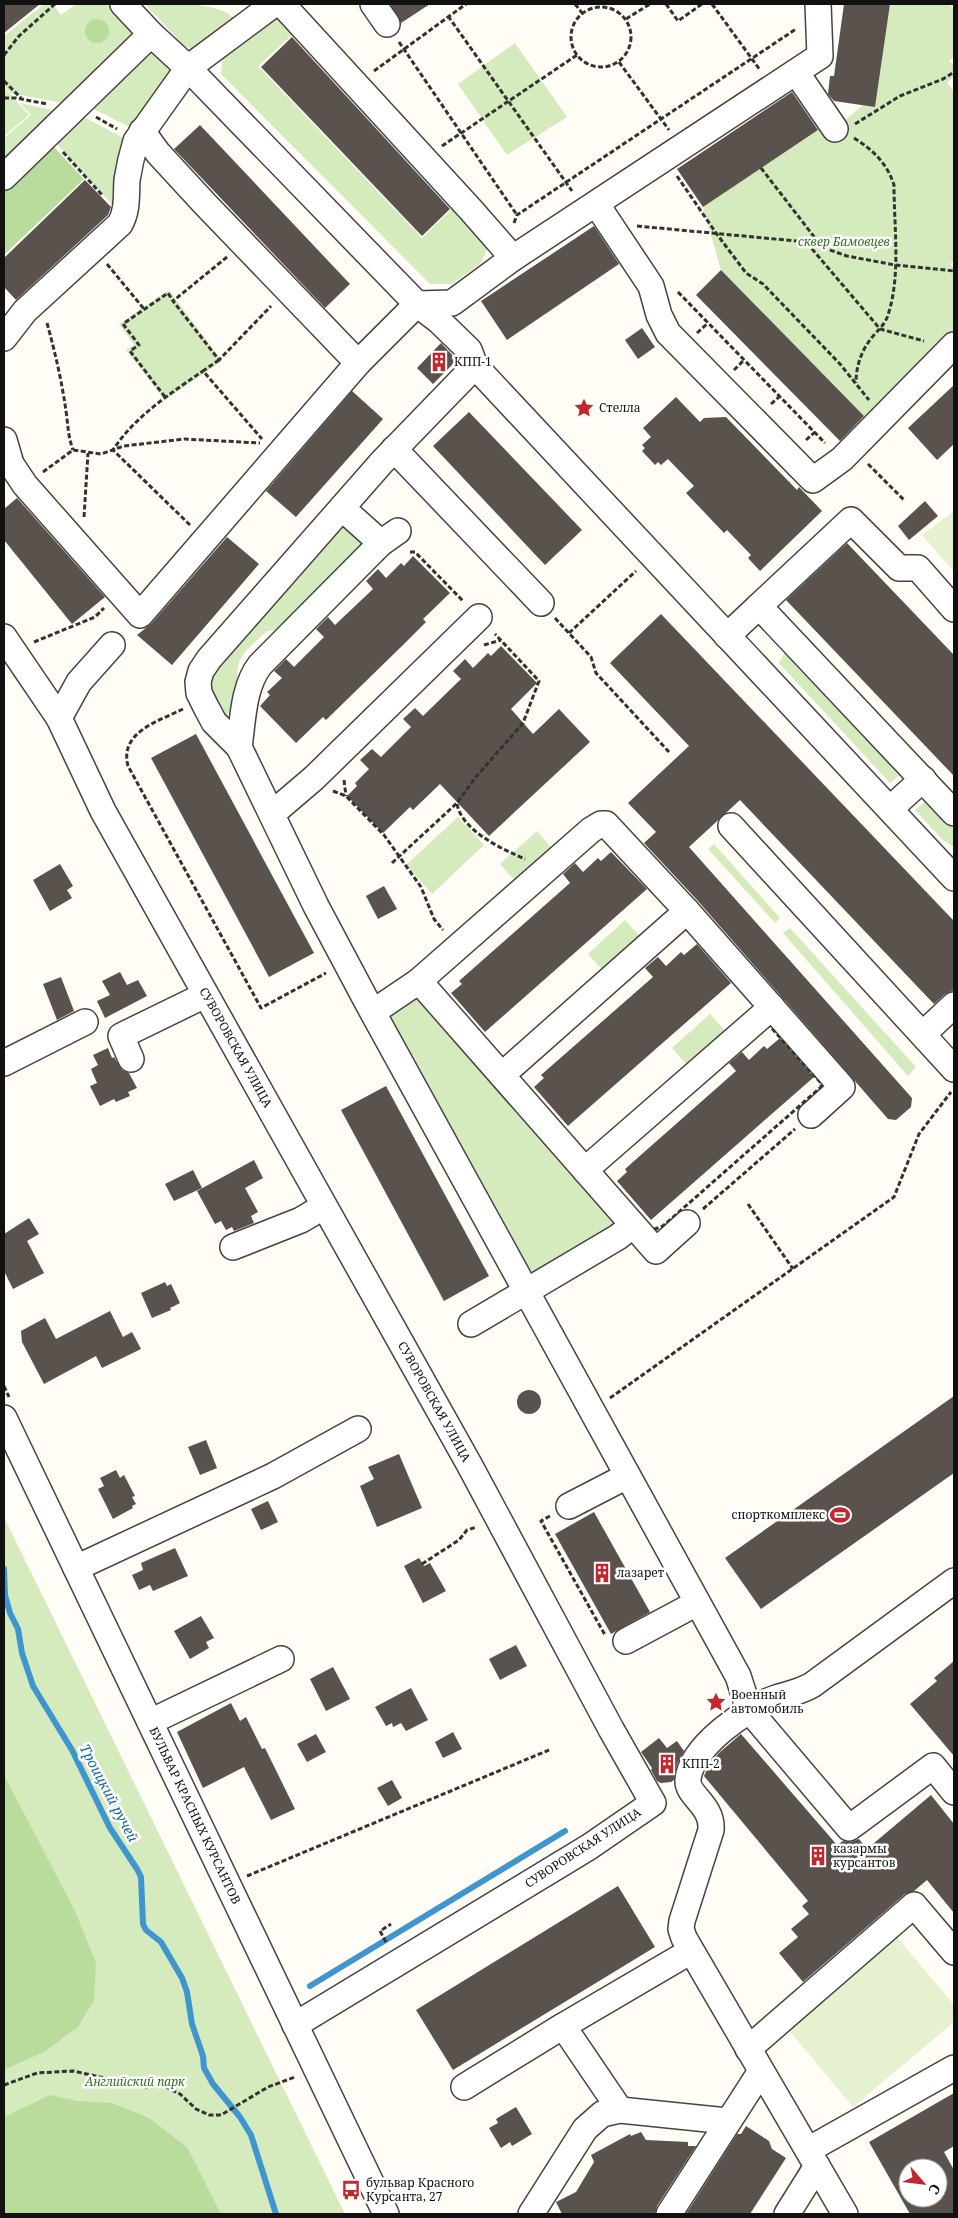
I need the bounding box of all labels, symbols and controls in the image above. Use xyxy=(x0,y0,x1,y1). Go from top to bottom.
park label: сквер Бамовцев xyxy=(798,233,890,250)
building icon: КПП-1 xyxy=(428,351,450,373)
place label: КПП-1 xyxy=(454,353,492,370)
place icon: Стелла xyxy=(573,397,595,419)
place label: Стелла xyxy=(599,399,641,416)
street label: СУВОРОВСКАЯ УЛИЦА xyxy=(195,984,277,1111)
street label: СУВОРОВСКАЯ УЛИЦА xyxy=(394,1338,475,1465)
sports icon: спорткомплекс xyxy=(829,1504,851,1526)
place label: спорткомплекс xyxy=(732,1506,825,1523)
building icon: лазарет xyxy=(591,1562,613,1584)
place label: лазарет xyxy=(617,1564,665,1581)
place label: Военный автомобиль xyxy=(731,1686,804,1717)
place icon: Военный автомобиль xyxy=(705,1691,727,1713)
street label: БУЛЬВАР КРАСНЫХ КУРСАНТОВ xyxy=(145,1724,245,1907)
water label: Троицкий ручей xyxy=(76,1741,144,1846)
building icon: КПП-2 xyxy=(656,1753,678,1775)
place label: КПП-2 xyxy=(682,1755,720,1772)
street label: СУВОРОВСКАЯ УЛИЦА xyxy=(521,1803,645,1892)
place label: казармы курсантов xyxy=(833,1840,896,1871)
building icon: казармы курсантов xyxy=(807,1845,829,1867)
park label: Английский парк xyxy=(84,2073,186,2090)
north arrow xyxy=(898,2158,948,2208)
place label: бульвар Красного Курсанта, 27 xyxy=(366,2174,474,2205)
bus stop icon: бульвар Красного Курсанта, 27 xyxy=(340,2179,362,2201)
text: С xyxy=(924,2181,945,2198)

